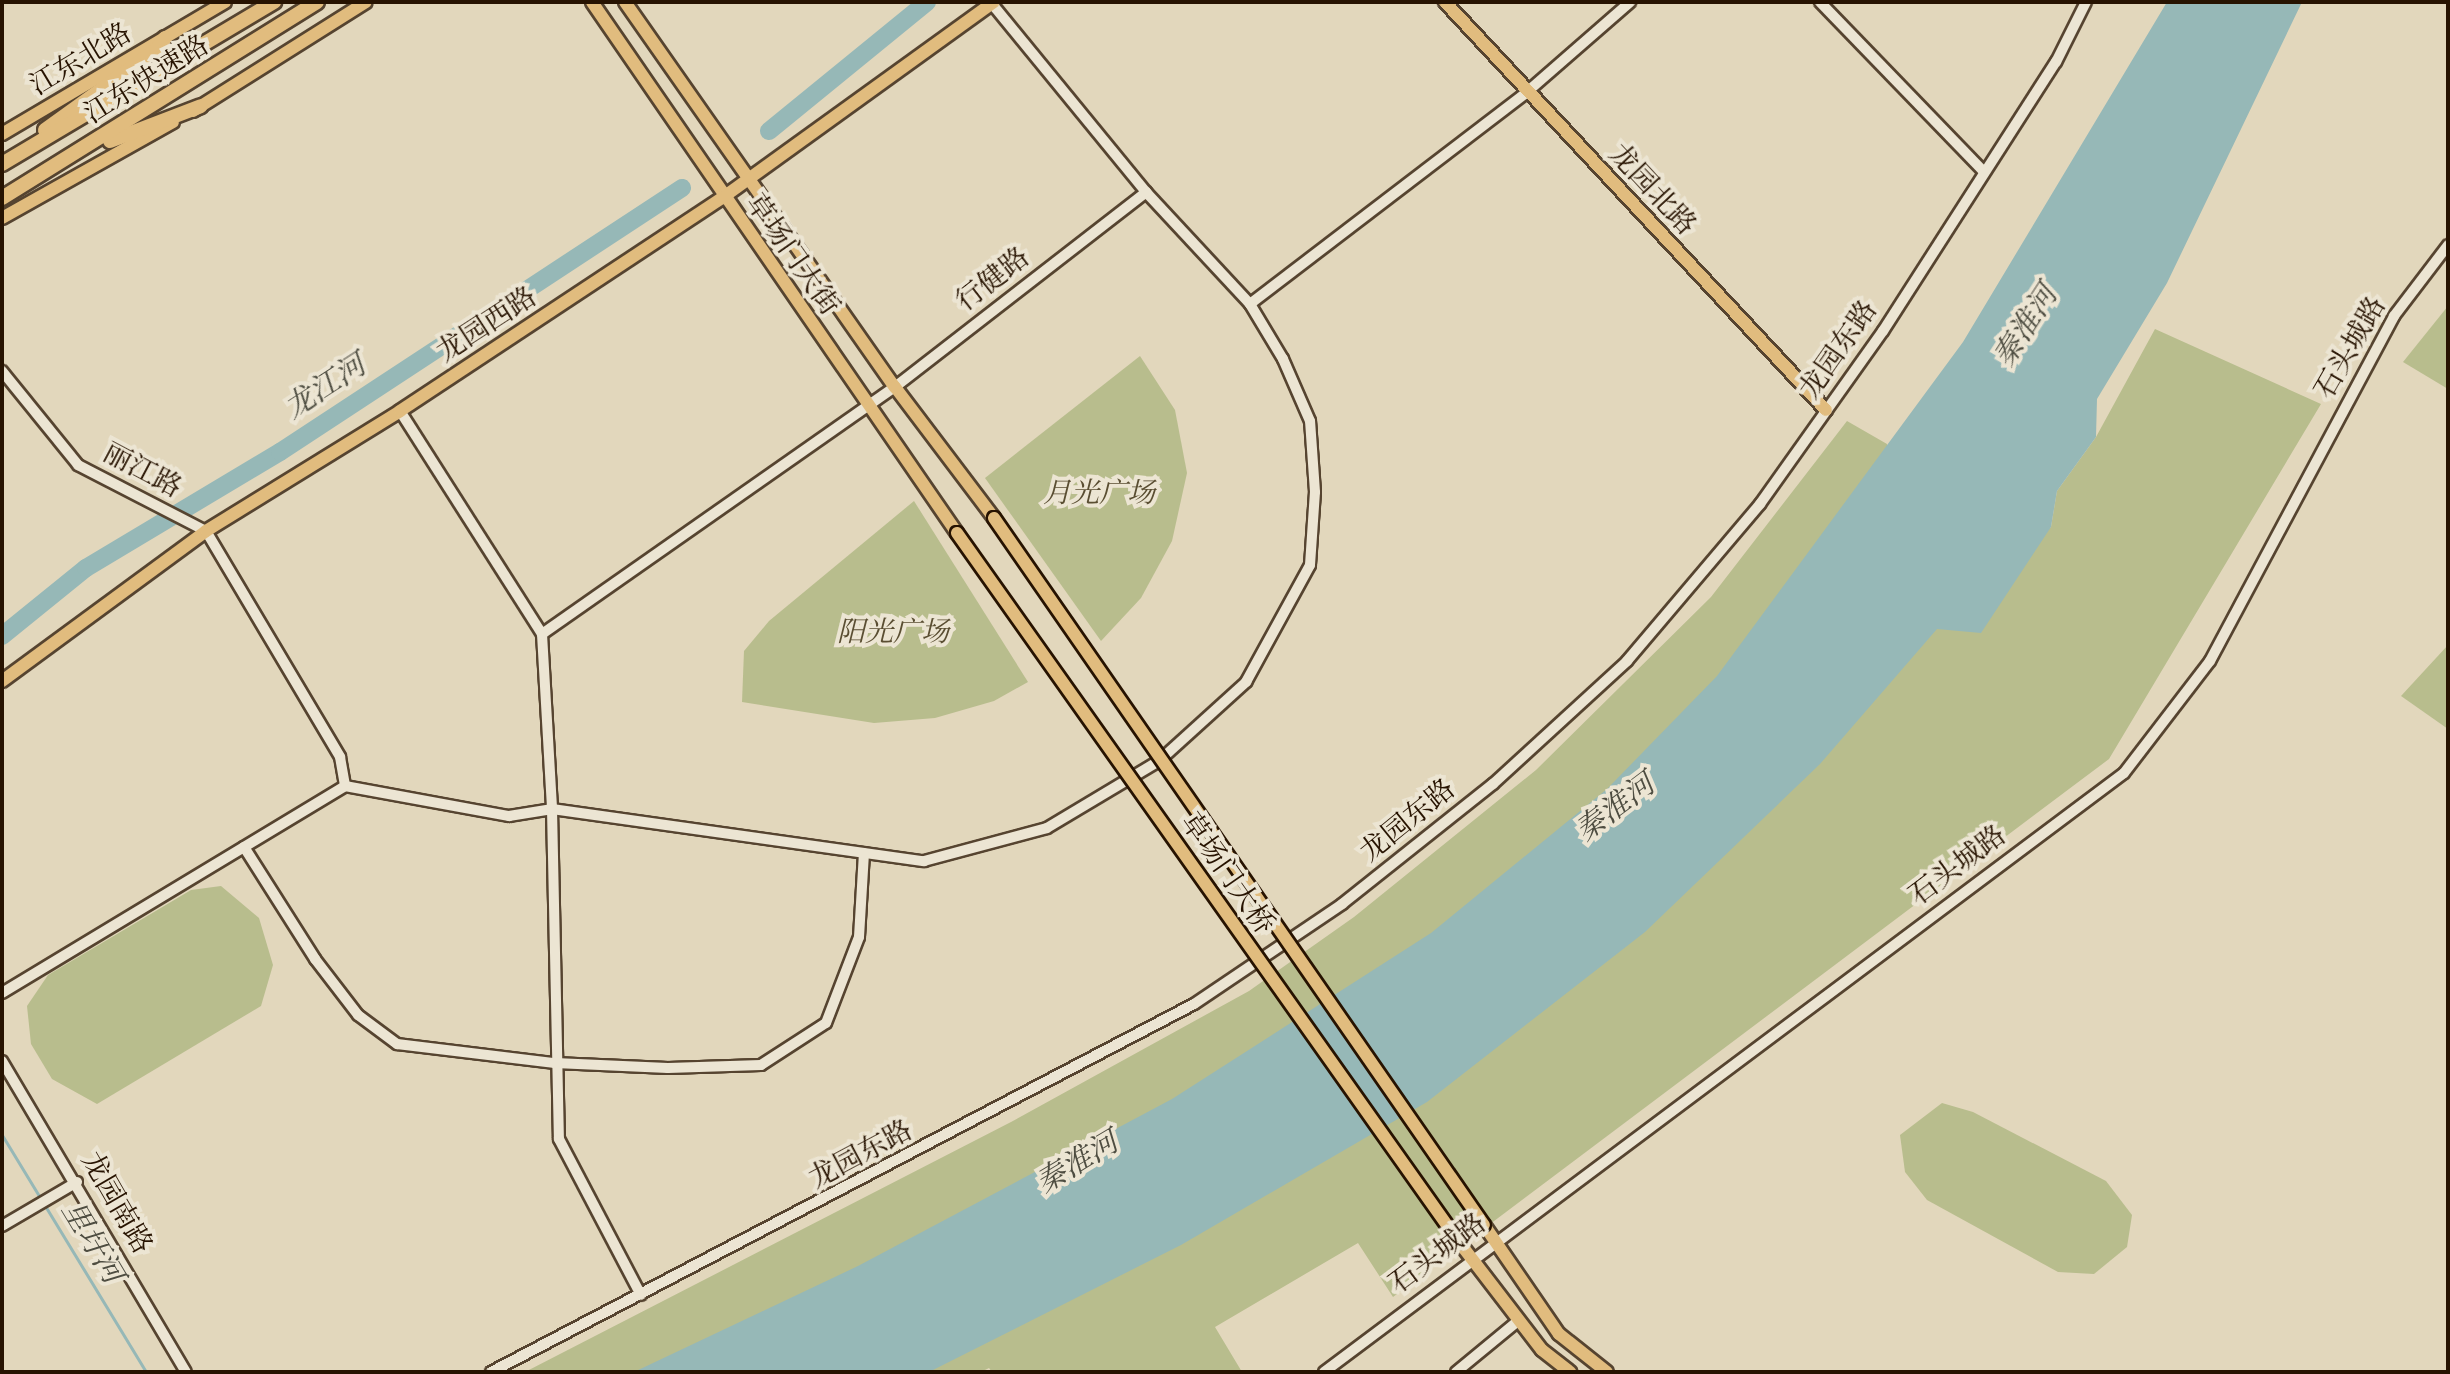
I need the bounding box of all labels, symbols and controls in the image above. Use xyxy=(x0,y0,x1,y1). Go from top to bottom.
street label: 江东北路 xyxy=(24,17,138,103)
street label: 江东快速路 xyxy=(79,29,215,131)
street label: 龙园北路 xyxy=(1602,138,1702,242)
street label: 草场门大街 xyxy=(738,188,846,322)
street label: 行健路 xyxy=(950,241,1036,319)
water label: 秦淮河 xyxy=(1987,279,2067,375)
street label: 龙园西路 xyxy=(431,280,543,370)
street label: 石头城路 xyxy=(2308,291,2394,405)
street label: 龙园东路 xyxy=(1793,294,1885,406)
water label: 龙江河 xyxy=(278,348,374,428)
street label: 丽江路 xyxy=(97,436,187,506)
park label: 月光广场 xyxy=(1043,477,1155,511)
park label: 阳光广场 xyxy=(837,616,949,650)
water label: 秦淮河 xyxy=(1569,768,1663,850)
street label: 龙园东路 xyxy=(1354,773,1462,869)
street label: 草场门大桥 xyxy=(1173,807,1281,941)
street label: 石头城路 xyxy=(1903,819,2013,913)
street label: 龙园东路 xyxy=(804,1114,918,1196)
water label: 秦淮河 xyxy=(1030,1125,1126,1203)
street label: 龙园南路 xyxy=(73,1146,159,1260)
water label: 里圩河 xyxy=(52,1195,130,1291)
street label: 石头城路 xyxy=(1383,1207,1493,1301)

